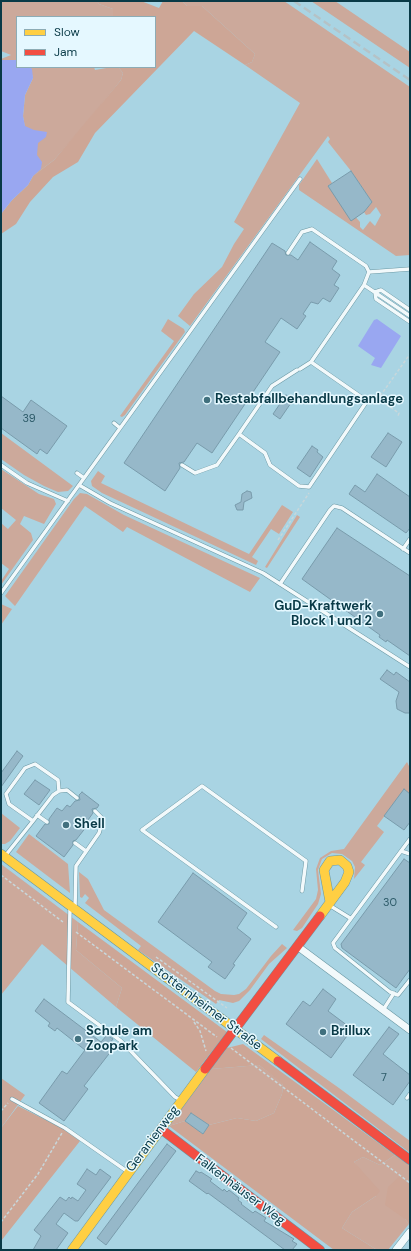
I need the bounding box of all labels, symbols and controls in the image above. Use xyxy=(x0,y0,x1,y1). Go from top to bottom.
legend xyxy=(16,16,156,68)
text: Slow xyxy=(54,24,80,40)
text: Jam xyxy=(54,44,77,60)
place label: Restabfallbehandlungsanlage xyxy=(215,392,403,408)
marker: Restabfallbehandlungsanlage xyxy=(202,395,212,405)
house number: 39 xyxy=(22,412,36,426)
place label: GuD-Kraftwerk Block 1 und 2 xyxy=(274,599,372,630)
marker: GuD-Kraftwerk Block 1 und 2 xyxy=(375,609,385,619)
place label: Shell xyxy=(74,817,105,833)
marker: Shell xyxy=(61,820,71,830)
house number: 30 xyxy=(383,896,397,910)
street label: Stotternheimer Straße xyxy=(147,960,265,1054)
place label: Schule am Zoopark xyxy=(86,1024,152,1055)
place label: Brillux xyxy=(331,1024,371,1040)
marker: Brillux xyxy=(318,1027,328,1037)
marker: Schule am Zoopark xyxy=(73,1034,83,1044)
house number: 7 xyxy=(381,1071,387,1085)
street label: Geranienweg xyxy=(123,1103,183,1175)
street label: Falkenhäuser Weg xyxy=(192,1151,288,1229)

